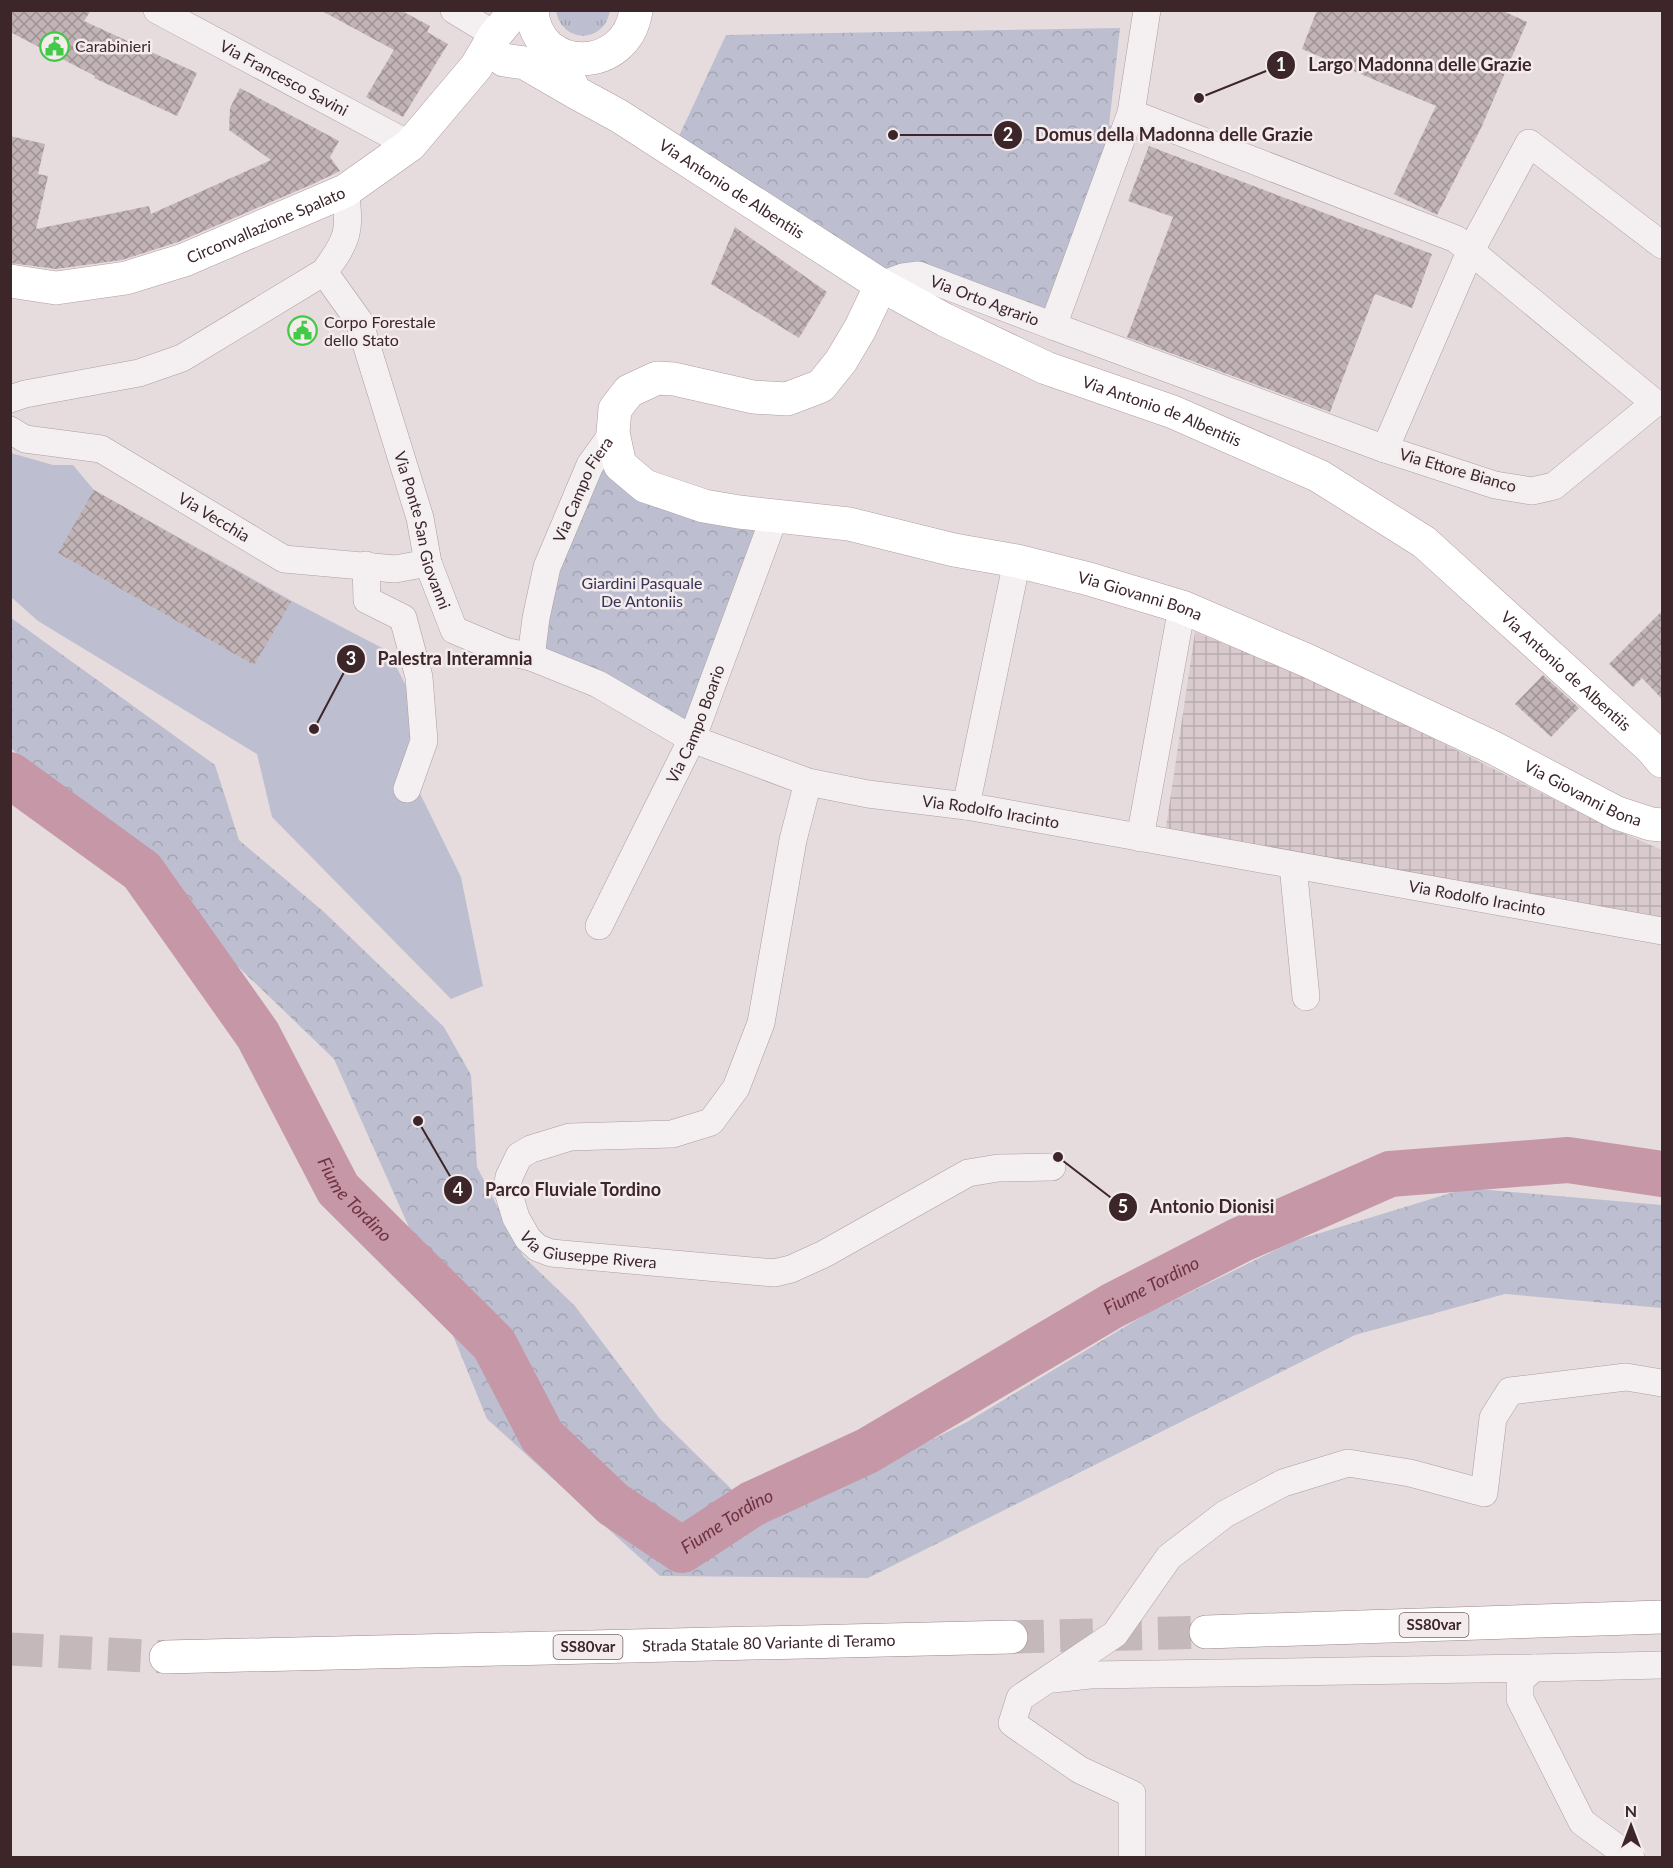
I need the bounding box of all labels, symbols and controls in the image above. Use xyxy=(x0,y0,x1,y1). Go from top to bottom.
public building icon: Carabinieri xyxy=(38,30,70,62)
street label: Via Francesco Savini xyxy=(217,35,352,119)
place label: Carabinieri xyxy=(75,36,151,55)
callout: Largo Madonna delle Grazie xyxy=(1266,47,1543,83)
text: 1 xyxy=(1276,53,1286,75)
text: Largo Madonna delle Grazie xyxy=(1308,53,1532,75)
callout: Domus della Madonna delle Grazie xyxy=(993,117,1325,153)
text: 2 xyxy=(1003,123,1013,145)
text: Domus della Madonna delle Grazie xyxy=(1035,123,1313,145)
street label: Via Antonio de Albentiis xyxy=(656,135,808,242)
street label: Circonvallazione Spalato xyxy=(184,182,348,267)
street label: Via Orto Agrario xyxy=(928,271,1042,329)
place label: Corpo Forestale dello Stato xyxy=(324,312,436,349)
public building icon: Corpo Forestale dello Stato xyxy=(287,315,319,347)
street label: Via Antonio de Albentiis xyxy=(1080,371,1245,450)
street label: Via Campo Fiera xyxy=(549,433,616,545)
street label: Via Ettore Bianco xyxy=(1397,444,1519,495)
street label: Via Ponte San Giovanni xyxy=(391,449,455,612)
street label: Via Vecchia xyxy=(175,488,254,545)
street label: Via Giovanni Bona xyxy=(1076,567,1205,624)
park label: Giardini Pasquale De Antoniis xyxy=(582,573,702,610)
street label: Via Antonio de Albentiis xyxy=(1497,607,1635,734)
callout: Palestra Interamnia xyxy=(336,641,545,677)
text: 3 xyxy=(346,647,356,669)
text: Palestra Interamnia xyxy=(378,647,532,669)
street label: Via Campo Boario xyxy=(662,662,728,786)
street label: Via Giovanni Bona xyxy=(1521,756,1644,829)
street label: Via Rodolfo Iracinto xyxy=(921,791,1061,832)
street label: Via Rodolfo Iracinto xyxy=(1407,876,1547,919)
water label: Fiume Tordino xyxy=(313,1153,397,1246)
callout: Parco Fluviale Tordino xyxy=(443,1172,674,1208)
text: 4 xyxy=(453,1178,463,1200)
text: Parco Fluviale Tordino xyxy=(485,1178,661,1200)
callout: Antonio Dionisi xyxy=(1108,1189,1286,1225)
text: 5 xyxy=(1118,1195,1128,1217)
text: Antonio Dionisi xyxy=(1149,1195,1274,1217)
street label: Via Giuseppe Rivera xyxy=(516,1228,658,1271)
water label: Fiume Tordino xyxy=(1099,1251,1203,1319)
water label: Fiume Tordino xyxy=(676,1484,776,1558)
road number: SS80var xyxy=(1400,1613,1468,1637)
street label: Strada Statale 80 Variante di Teramo xyxy=(642,1630,896,1655)
road number: SS80var xyxy=(554,1635,622,1659)
north arrow xyxy=(1601,1796,1661,1856)
text: N xyxy=(1625,1801,1637,1820)

